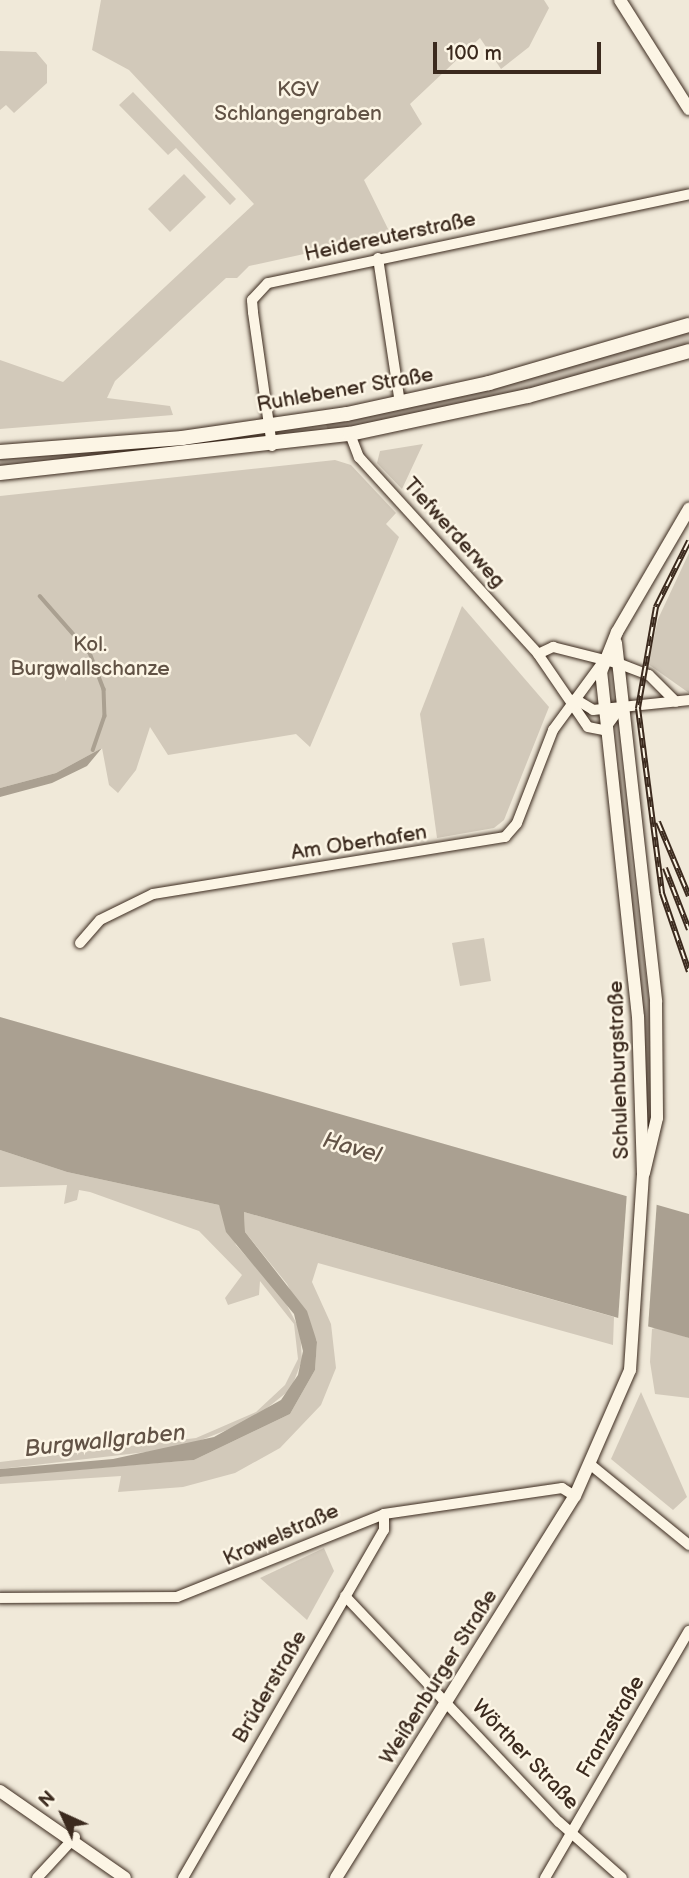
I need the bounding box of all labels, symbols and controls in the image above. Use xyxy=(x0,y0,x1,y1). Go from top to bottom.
scale bar xyxy=(437,28,605,72)
text: 100 m xyxy=(446,41,502,66)
park label: KGV Schlangengraben xyxy=(214,77,382,127)
street label: Heidereuterstraße xyxy=(302,207,478,267)
street label: Ruhlebener Straße xyxy=(254,362,436,418)
street label: Tiefwerderweg xyxy=(398,473,510,593)
park label: Kol. Burgwallschanze xyxy=(10,632,170,682)
street label: Am Oberhafen xyxy=(289,820,429,866)
street label: Schulenburgstraße xyxy=(603,980,635,1160)
water label: Havel xyxy=(320,1127,384,1169)
water label: Burgwallgraben xyxy=(23,1419,187,1463)
street label: Krowelstraße xyxy=(219,1498,343,1572)
street label: Weißenburger Straße xyxy=(375,1585,503,1769)
street label: Brüderstraße xyxy=(228,1626,312,1748)
street label: Franzstraße xyxy=(572,1672,650,1782)
street label: Wörther Straße xyxy=(466,1695,584,1815)
north arrow xyxy=(28,1780,98,1850)
text: N xyxy=(35,1787,61,1813)

